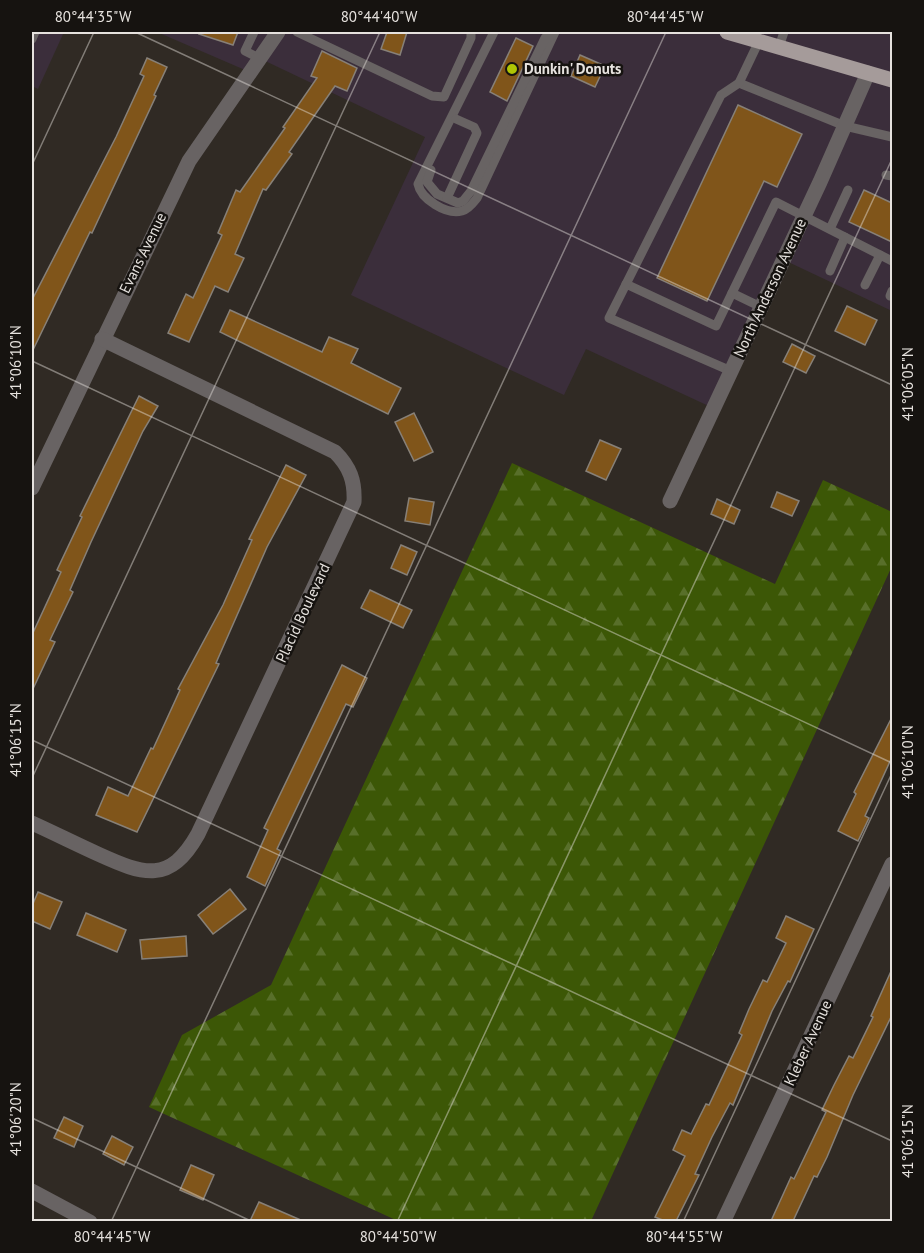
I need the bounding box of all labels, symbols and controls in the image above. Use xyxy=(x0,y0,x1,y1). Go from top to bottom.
text: 80°44'35"W xyxy=(55,7,132,26)
text: 80°44'40"W xyxy=(341,7,418,26)
text: 80°44'45"W xyxy=(627,7,704,26)
place label: Dunkin' Donuts xyxy=(524,59,621,78)
marker: Dunkin' Donuts xyxy=(505,62,519,76)
street label: Evans Avenue xyxy=(115,209,170,296)
street label: North Anderson Avenue xyxy=(729,215,810,360)
text: 41°06'10"N xyxy=(6,325,25,399)
text: 41°06'05"N xyxy=(898,347,917,421)
street label: Placid Boulevard xyxy=(271,560,334,666)
text: 41°06'15"N xyxy=(6,703,25,777)
text: 41°06'10"N xyxy=(898,725,917,799)
street label: Kleber Avenue xyxy=(779,997,836,1089)
text: 41°06'20"N xyxy=(6,1082,25,1156)
text: 41°06'15"N xyxy=(898,1104,917,1178)
text: 80°44'45"W xyxy=(74,1227,151,1246)
text: 80°44'50"W xyxy=(360,1227,437,1246)
text: 80°44'55"W xyxy=(646,1227,723,1246)

